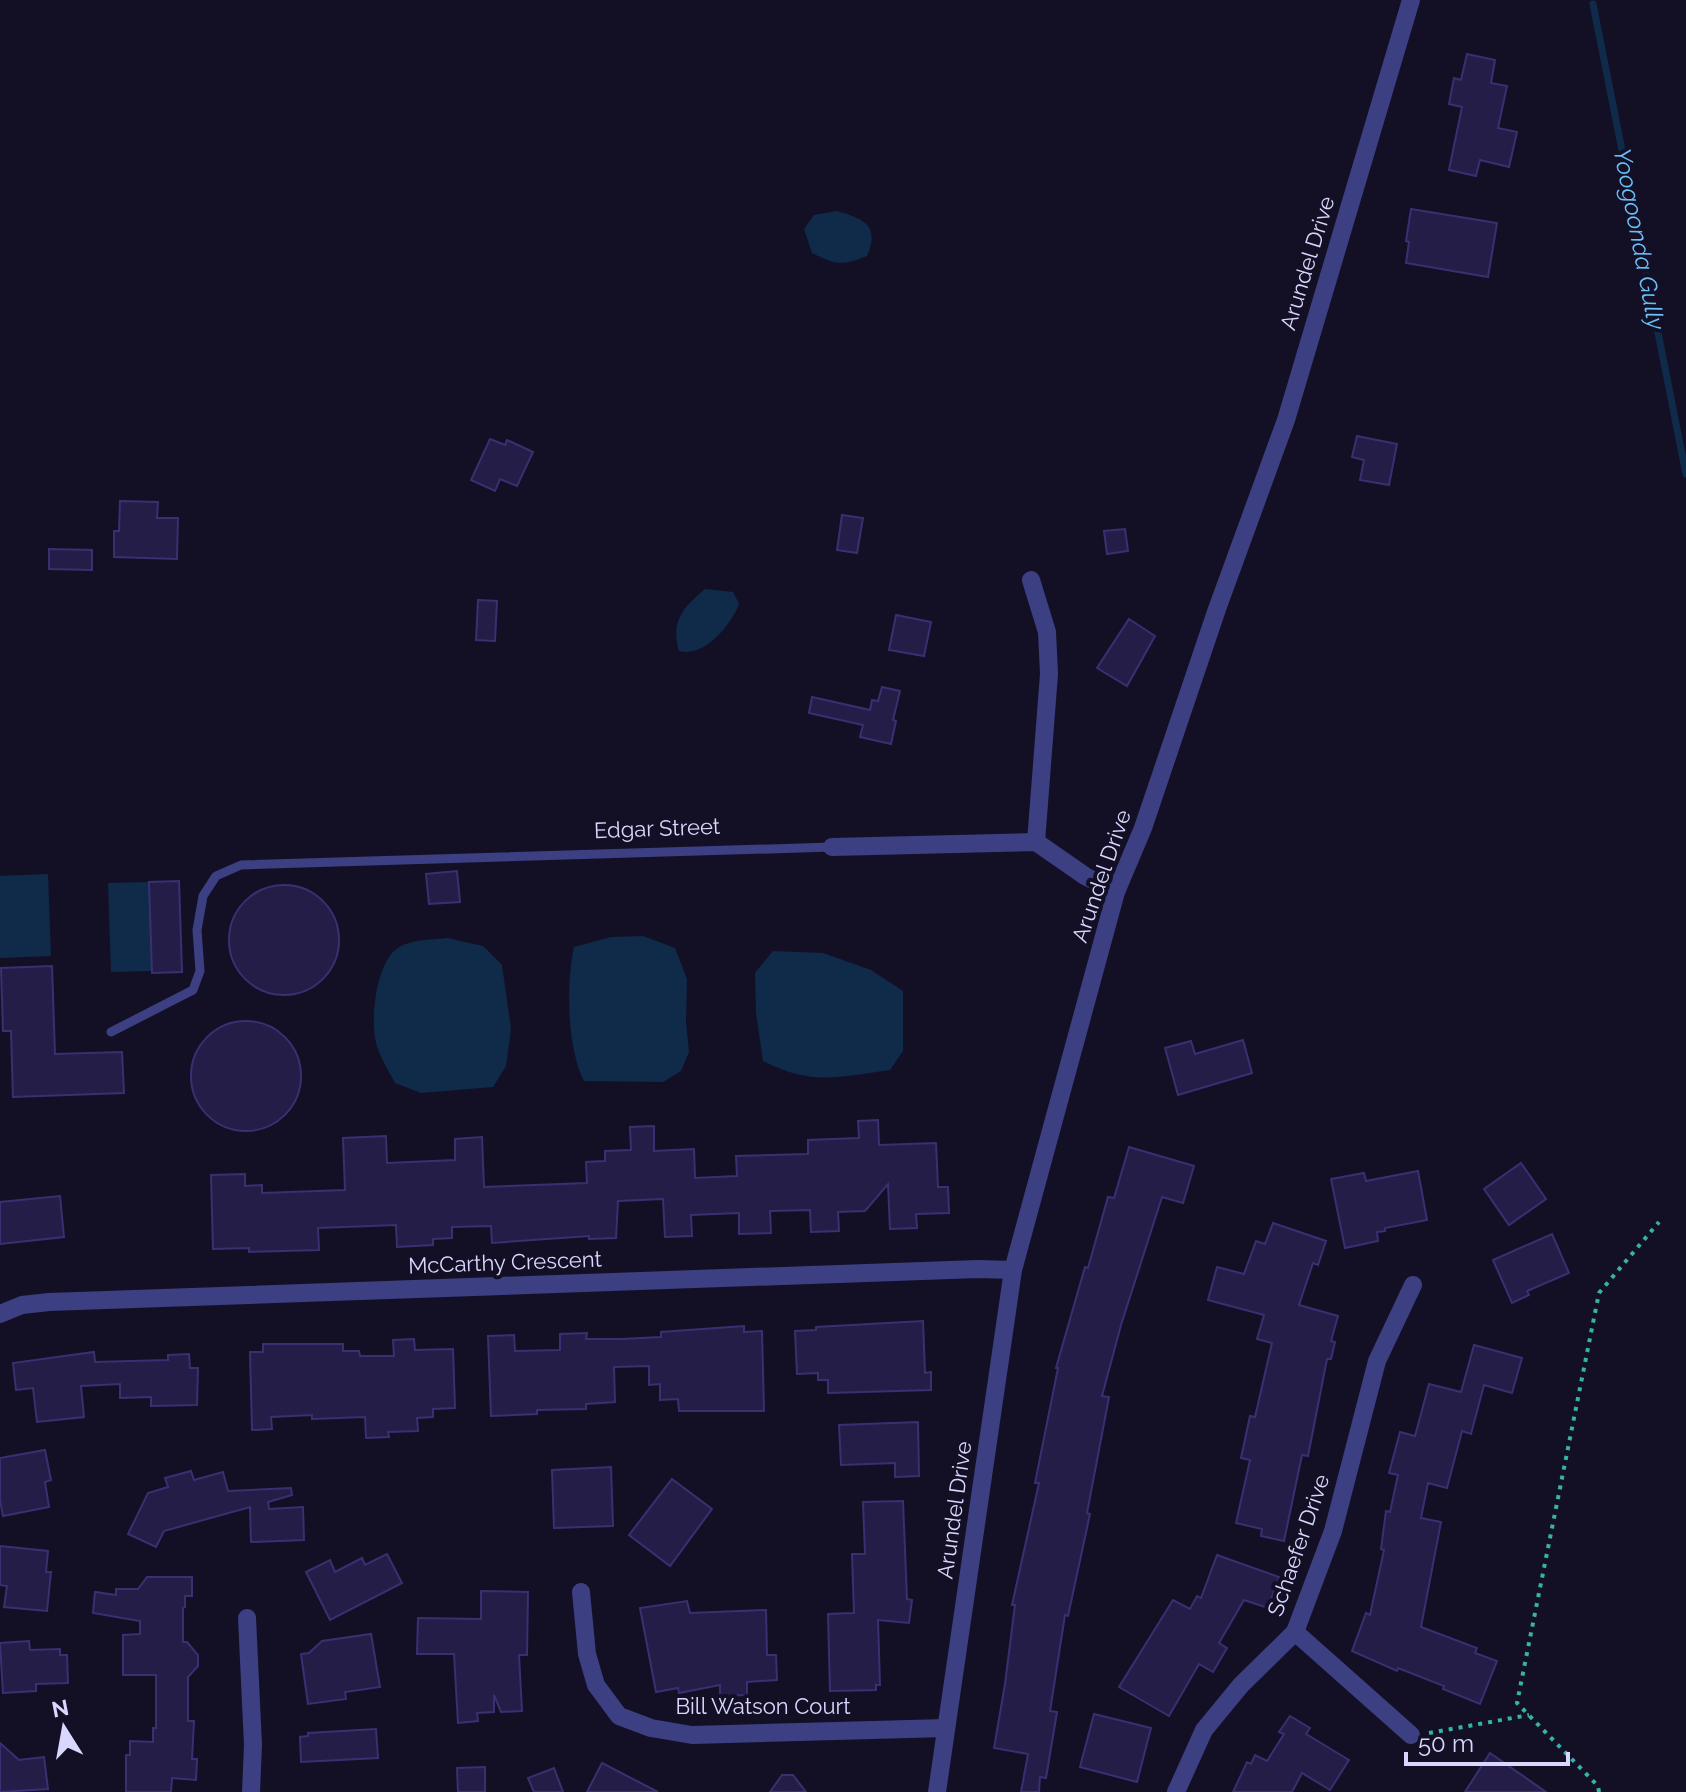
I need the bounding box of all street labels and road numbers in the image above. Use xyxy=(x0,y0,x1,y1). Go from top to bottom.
street label: Arundel Drive xyxy=(1274,193,1340,333)
street label: Arundel Drive xyxy=(1066,806,1136,946)
street label: Edgar Street xyxy=(594,813,721,843)
street label: McCarthy Crescent xyxy=(408,1246,603,1278)
street label: Arundel Drive xyxy=(931,1440,977,1580)
street label: Schaefer Drive xyxy=(1262,1471,1334,1619)
street label: Bill Watson Court xyxy=(675,1693,851,1719)

